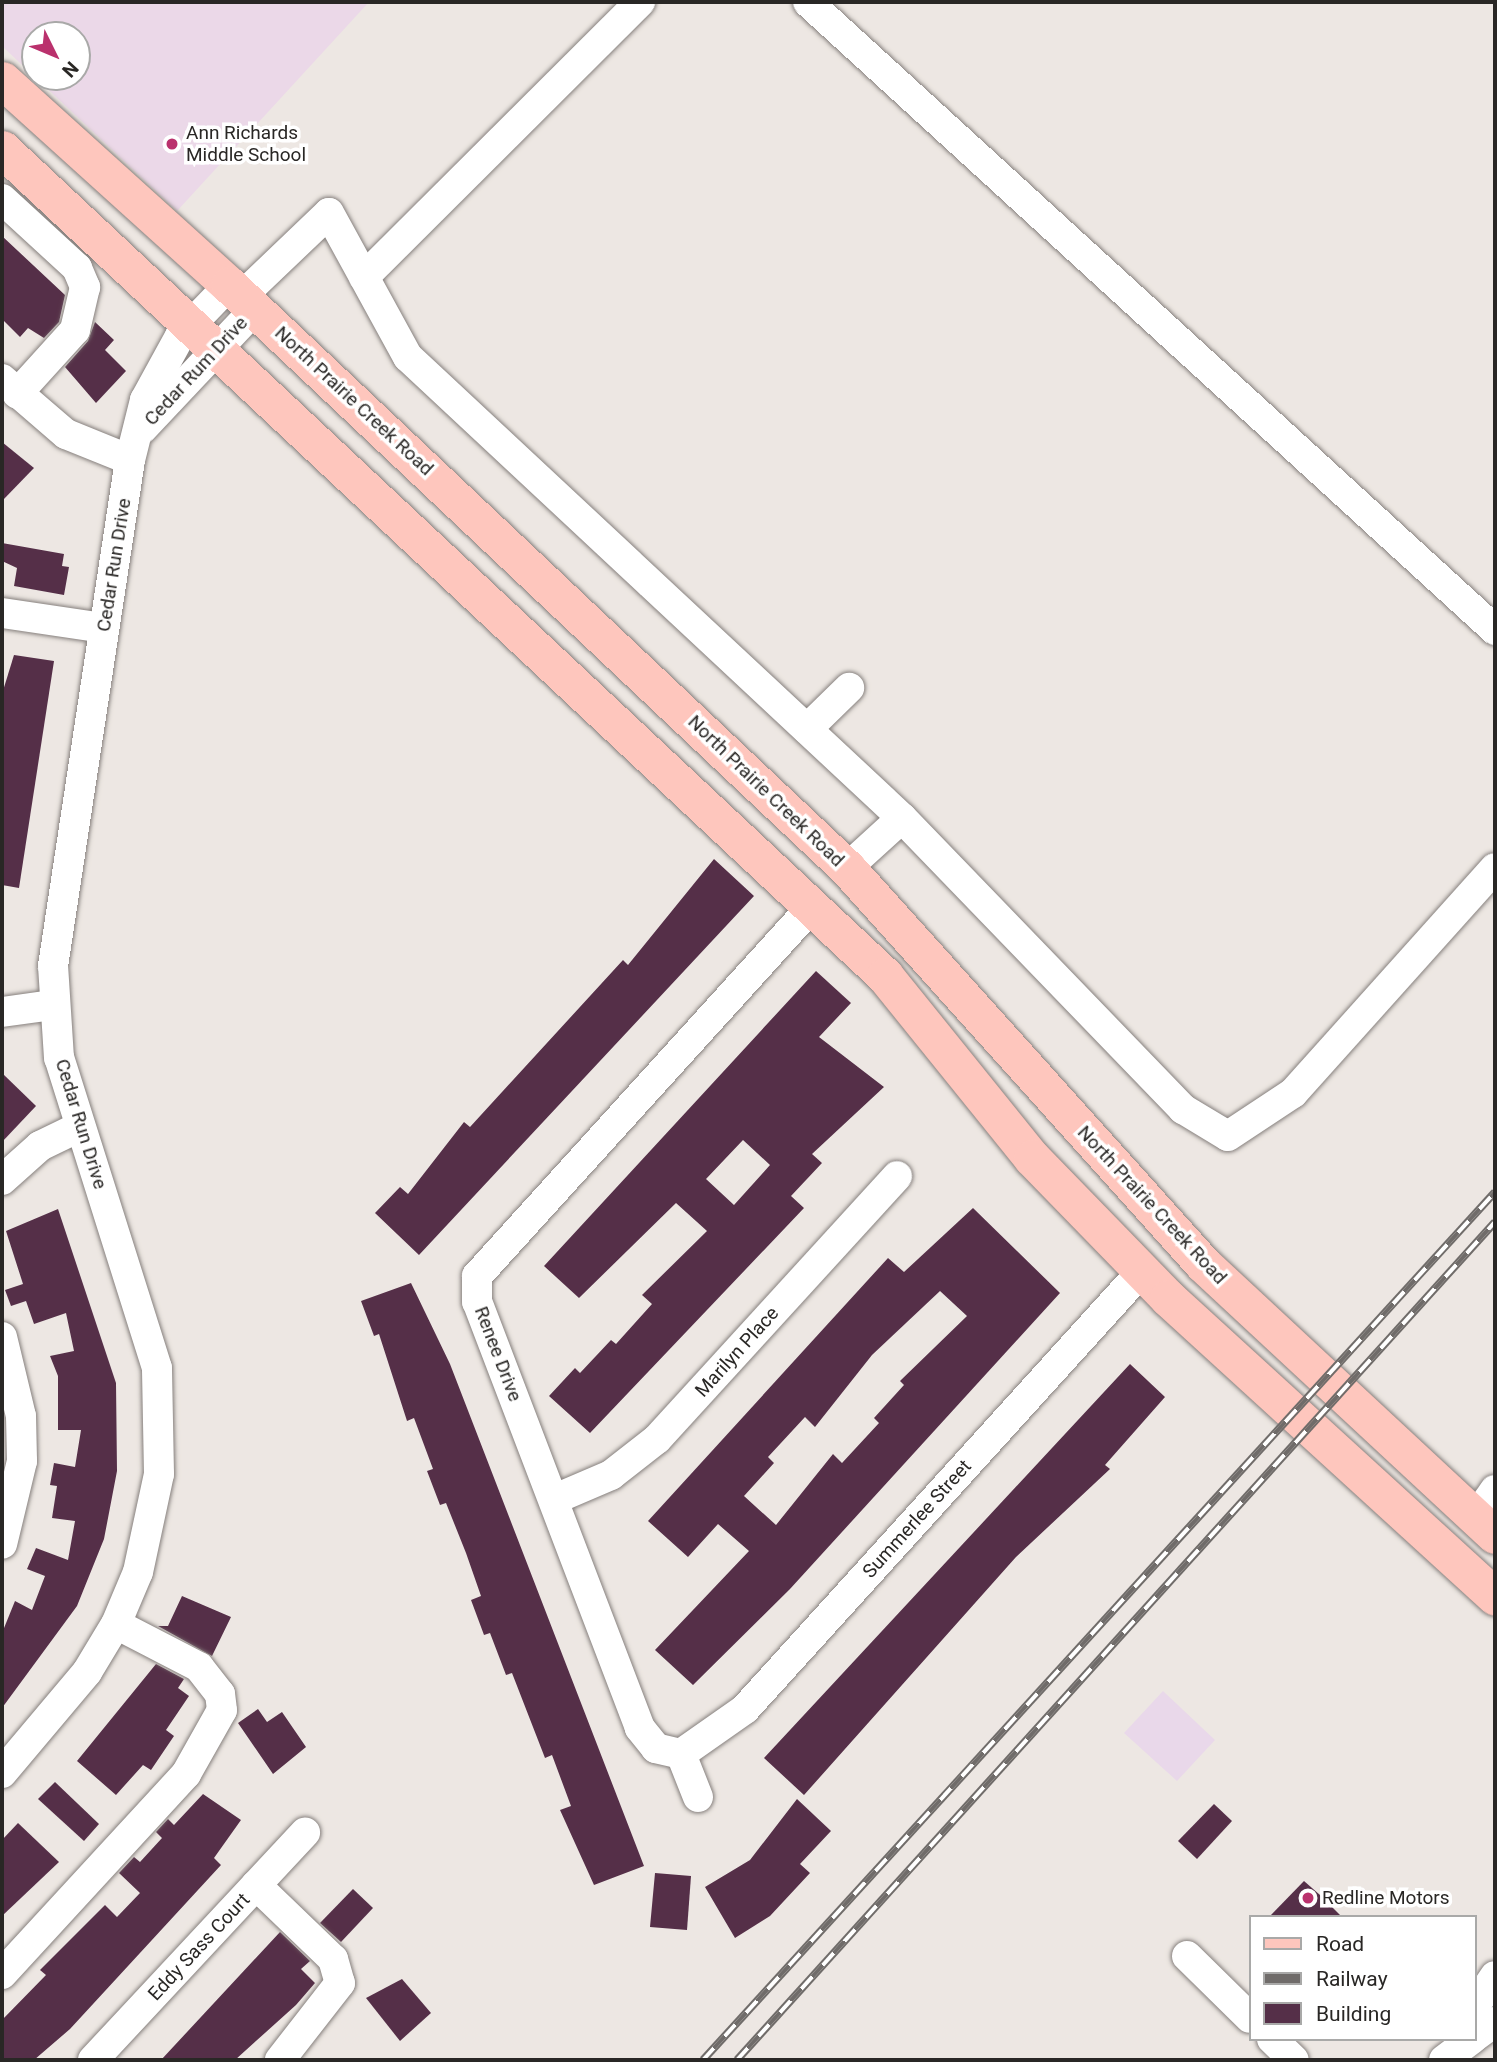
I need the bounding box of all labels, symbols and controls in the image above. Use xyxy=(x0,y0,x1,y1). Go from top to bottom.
north arrow xyxy=(21,21,91,91)
text: N xyxy=(57,57,83,82)
place label: Ann Richards Middle School xyxy=(186,122,306,166)
marker: Ann Richards Middle School xyxy=(164,136,180,152)
street label: Cedar Rum Drive xyxy=(140,312,252,430)
street label: North Prairie Creek Road xyxy=(270,322,438,480)
street label: Cedar Run Drive xyxy=(92,497,136,633)
street label: North Prairie Creek Road xyxy=(683,710,849,872)
street label: Cedar Run Drive xyxy=(50,1056,112,1192)
street label: North Prairie Creek Road xyxy=(1073,1121,1231,1289)
street label: Marilyn Place xyxy=(690,1302,784,1402)
street label: Renee Drive xyxy=(469,1303,527,1405)
street label: Summerlee Street xyxy=(858,1455,976,1583)
place label: Redline Motors xyxy=(1322,1887,1450,1909)
street label: Eddy Sass Court xyxy=(143,1889,255,2005)
marker: Redline Motors xyxy=(1300,1890,1316,1906)
legend xyxy=(1248,1915,1476,2041)
text: Road xyxy=(1316,1932,1364,1956)
text: Railway xyxy=(1316,1967,1388,1991)
text: Building xyxy=(1316,2002,1391,2026)

